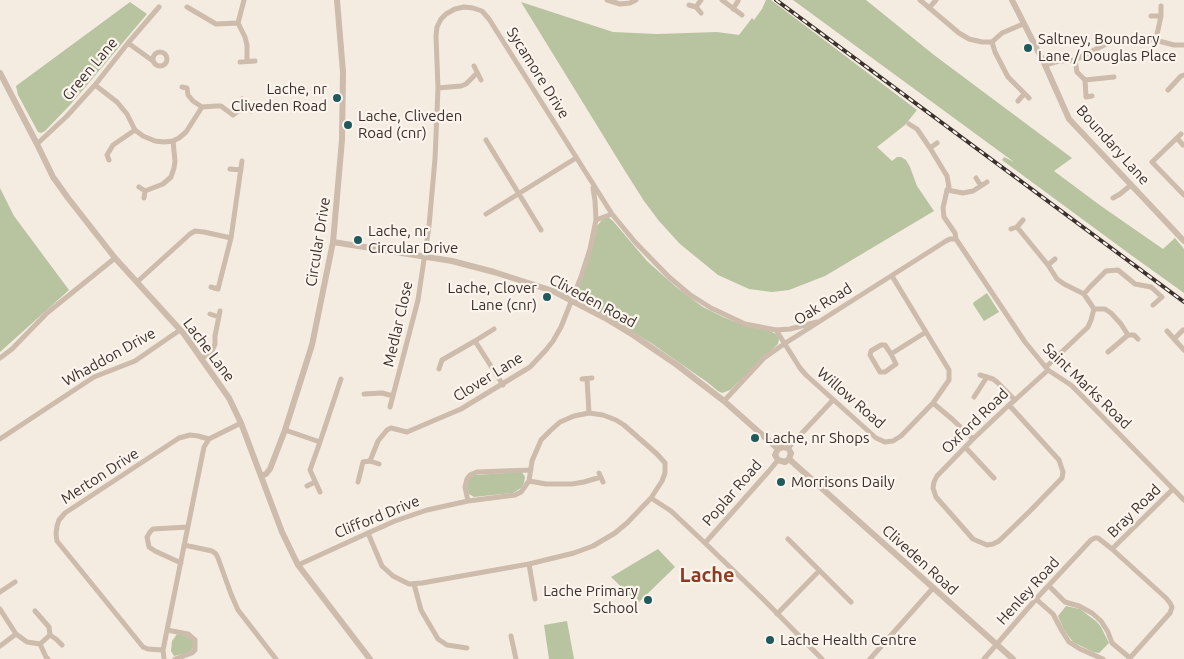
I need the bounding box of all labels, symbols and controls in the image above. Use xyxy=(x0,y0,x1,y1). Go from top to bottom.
street label: Sycamore Drive xyxy=(503,24,573,122)
place label: Saltney, Boundary Lane / Douglas Place xyxy=(1038,30,1177,65)
street label: Green Lane xyxy=(59,34,121,104)
marker: Saltney, Boundary Lane / Douglas Place xyxy=(1022,42,1034,54)
place label: Lache, nr Cliveden Road xyxy=(231,80,327,115)
marker: Lache, nr Cliveden Road xyxy=(331,92,343,104)
street label: Boundary Lane xyxy=(1073,102,1153,188)
place label: Lache, Cliveden Road (cnr) xyxy=(358,107,462,142)
marker: Lache, Cliveden Road (cnr) xyxy=(342,119,354,131)
street label: Circular Drive xyxy=(302,196,334,288)
place label: Lache, nr Circular Drive xyxy=(368,222,458,257)
marker: Lache, nr Circular Drive xyxy=(352,234,364,246)
street label: Cliveden Road xyxy=(546,271,640,331)
street label: Medlar Close xyxy=(379,279,417,369)
place label: Lache, Clover Lane (cnr) xyxy=(448,279,537,314)
street label: Oak Road xyxy=(791,279,855,329)
marker: Lache, Clover Lane (cnr) xyxy=(541,291,553,303)
street label: Lache Lane xyxy=(179,315,239,385)
street label: Whaddon Drive xyxy=(59,324,159,390)
street label: Saint Marks Road xyxy=(1039,339,1135,433)
street label: Clover Lane xyxy=(450,348,526,406)
street label: Willow Road xyxy=(813,364,889,432)
street label: Oxford Road xyxy=(938,385,1012,457)
place label: Lache, nr Shops xyxy=(765,429,869,447)
marker: Lache, nr Shops xyxy=(749,432,761,444)
street label: Merton Drive xyxy=(58,444,142,508)
street label: Poplar Road xyxy=(698,456,766,530)
place label: Morrisons Daily xyxy=(791,473,895,491)
marker: Morrisons Daily xyxy=(775,476,787,488)
street label: Bray Road xyxy=(1104,481,1164,541)
street label: Clifford Drive xyxy=(332,492,422,542)
street label: Cliveden Road xyxy=(878,521,962,599)
street label: Henley Road xyxy=(993,553,1063,629)
district label: Lache xyxy=(679,563,735,587)
place label: Lache Primary School xyxy=(543,582,638,617)
marker: Lache Primary School xyxy=(642,594,654,606)
place label: Lache Health Centre xyxy=(780,631,917,649)
marker: Lache Health Centre xyxy=(764,634,776,646)

